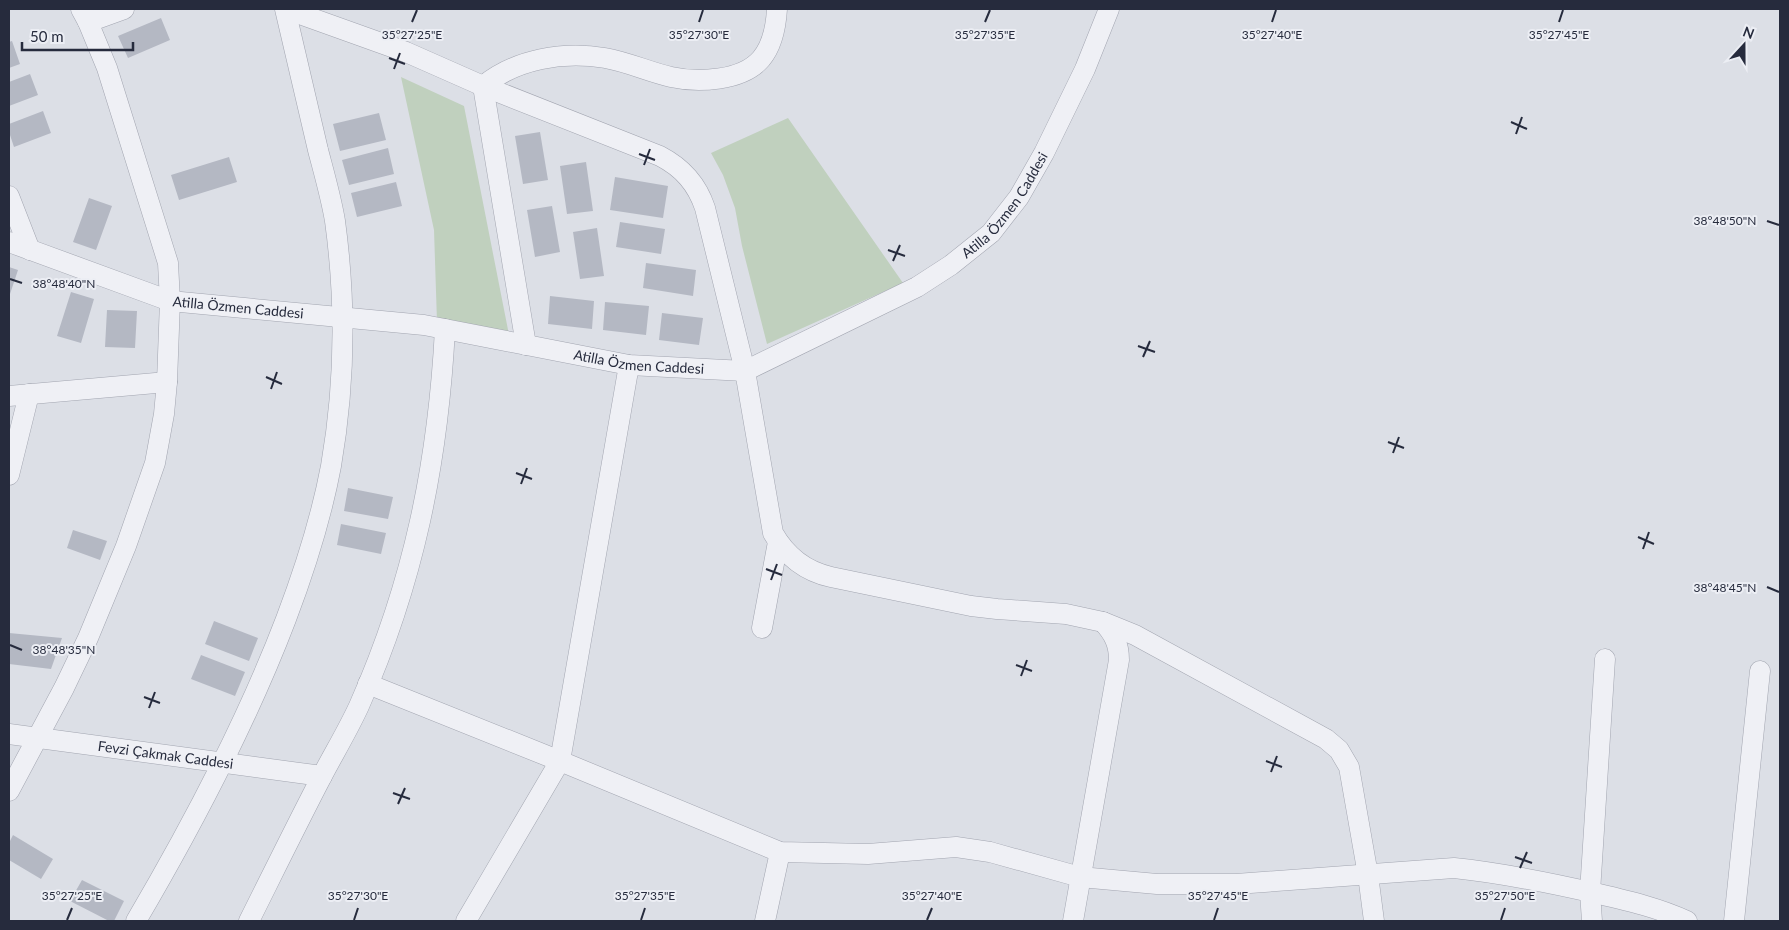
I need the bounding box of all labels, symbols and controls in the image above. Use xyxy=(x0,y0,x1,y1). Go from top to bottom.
scale bar xyxy=(22,20,134,52)
north arrow xyxy=(1719,20,1769,70)
text: N xyxy=(1741,23,1757,42)
text: 50 m xyxy=(30,27,64,45)
text: 35°27'25"E xyxy=(382,27,442,42)
text: 35°27'30"E xyxy=(669,27,729,42)
text: 35°27'35"E xyxy=(955,27,1015,42)
text: 35°27'40"E xyxy=(1242,27,1302,42)
text: 35°27'45"E xyxy=(1529,27,1589,42)
street label: Atilla Özmen Caddesi xyxy=(958,149,1051,261)
text: 38°48'50"N xyxy=(1694,213,1756,228)
text: 38°48'40"N xyxy=(33,276,95,291)
street label: Atilla Özmen Caddesi xyxy=(172,292,305,322)
street label: Atilla Özmen Caddesi xyxy=(572,345,705,377)
text: 38°48'45"N xyxy=(1694,580,1756,595)
text: 38°48'35"N xyxy=(33,642,95,657)
street label: Fevzi Çakmak Caddesi xyxy=(97,737,234,772)
text: 35°27'25"E xyxy=(42,888,102,903)
text: 35°27'30"E xyxy=(328,888,388,903)
text: 35°27'35"E xyxy=(615,888,675,903)
text: 35°27'40"E xyxy=(902,888,962,903)
text: 35°27'45"E xyxy=(1188,888,1248,903)
text: 35°27'50"E xyxy=(1475,888,1535,903)

